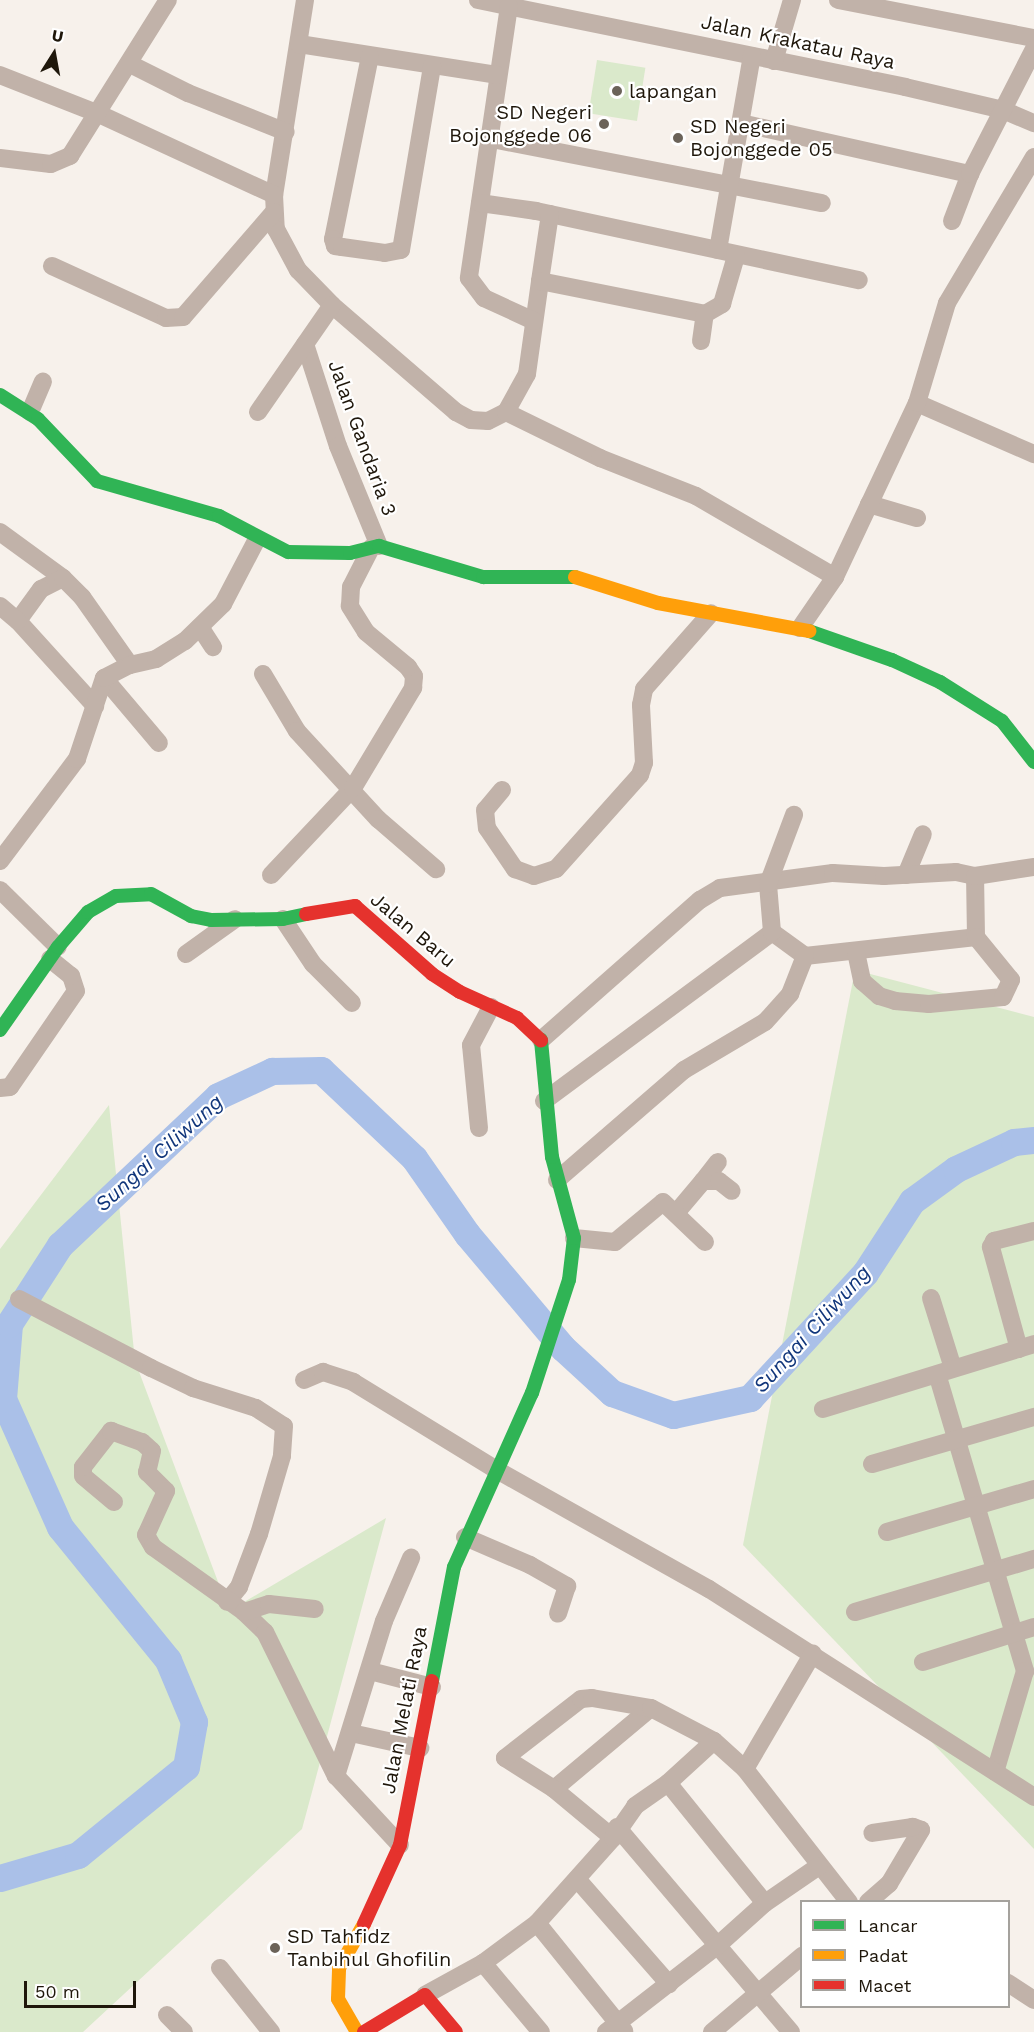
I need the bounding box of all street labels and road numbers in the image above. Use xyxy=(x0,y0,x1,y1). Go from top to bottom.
street label: Jalan Krakatau Raya xyxy=(699,10,897,74)
street label: Jalan Gandaria 3 xyxy=(323,357,401,519)
street label: Jalan Baru xyxy=(366,887,460,973)
street label: Jalan Melati Raya xyxy=(376,1624,432,1796)

